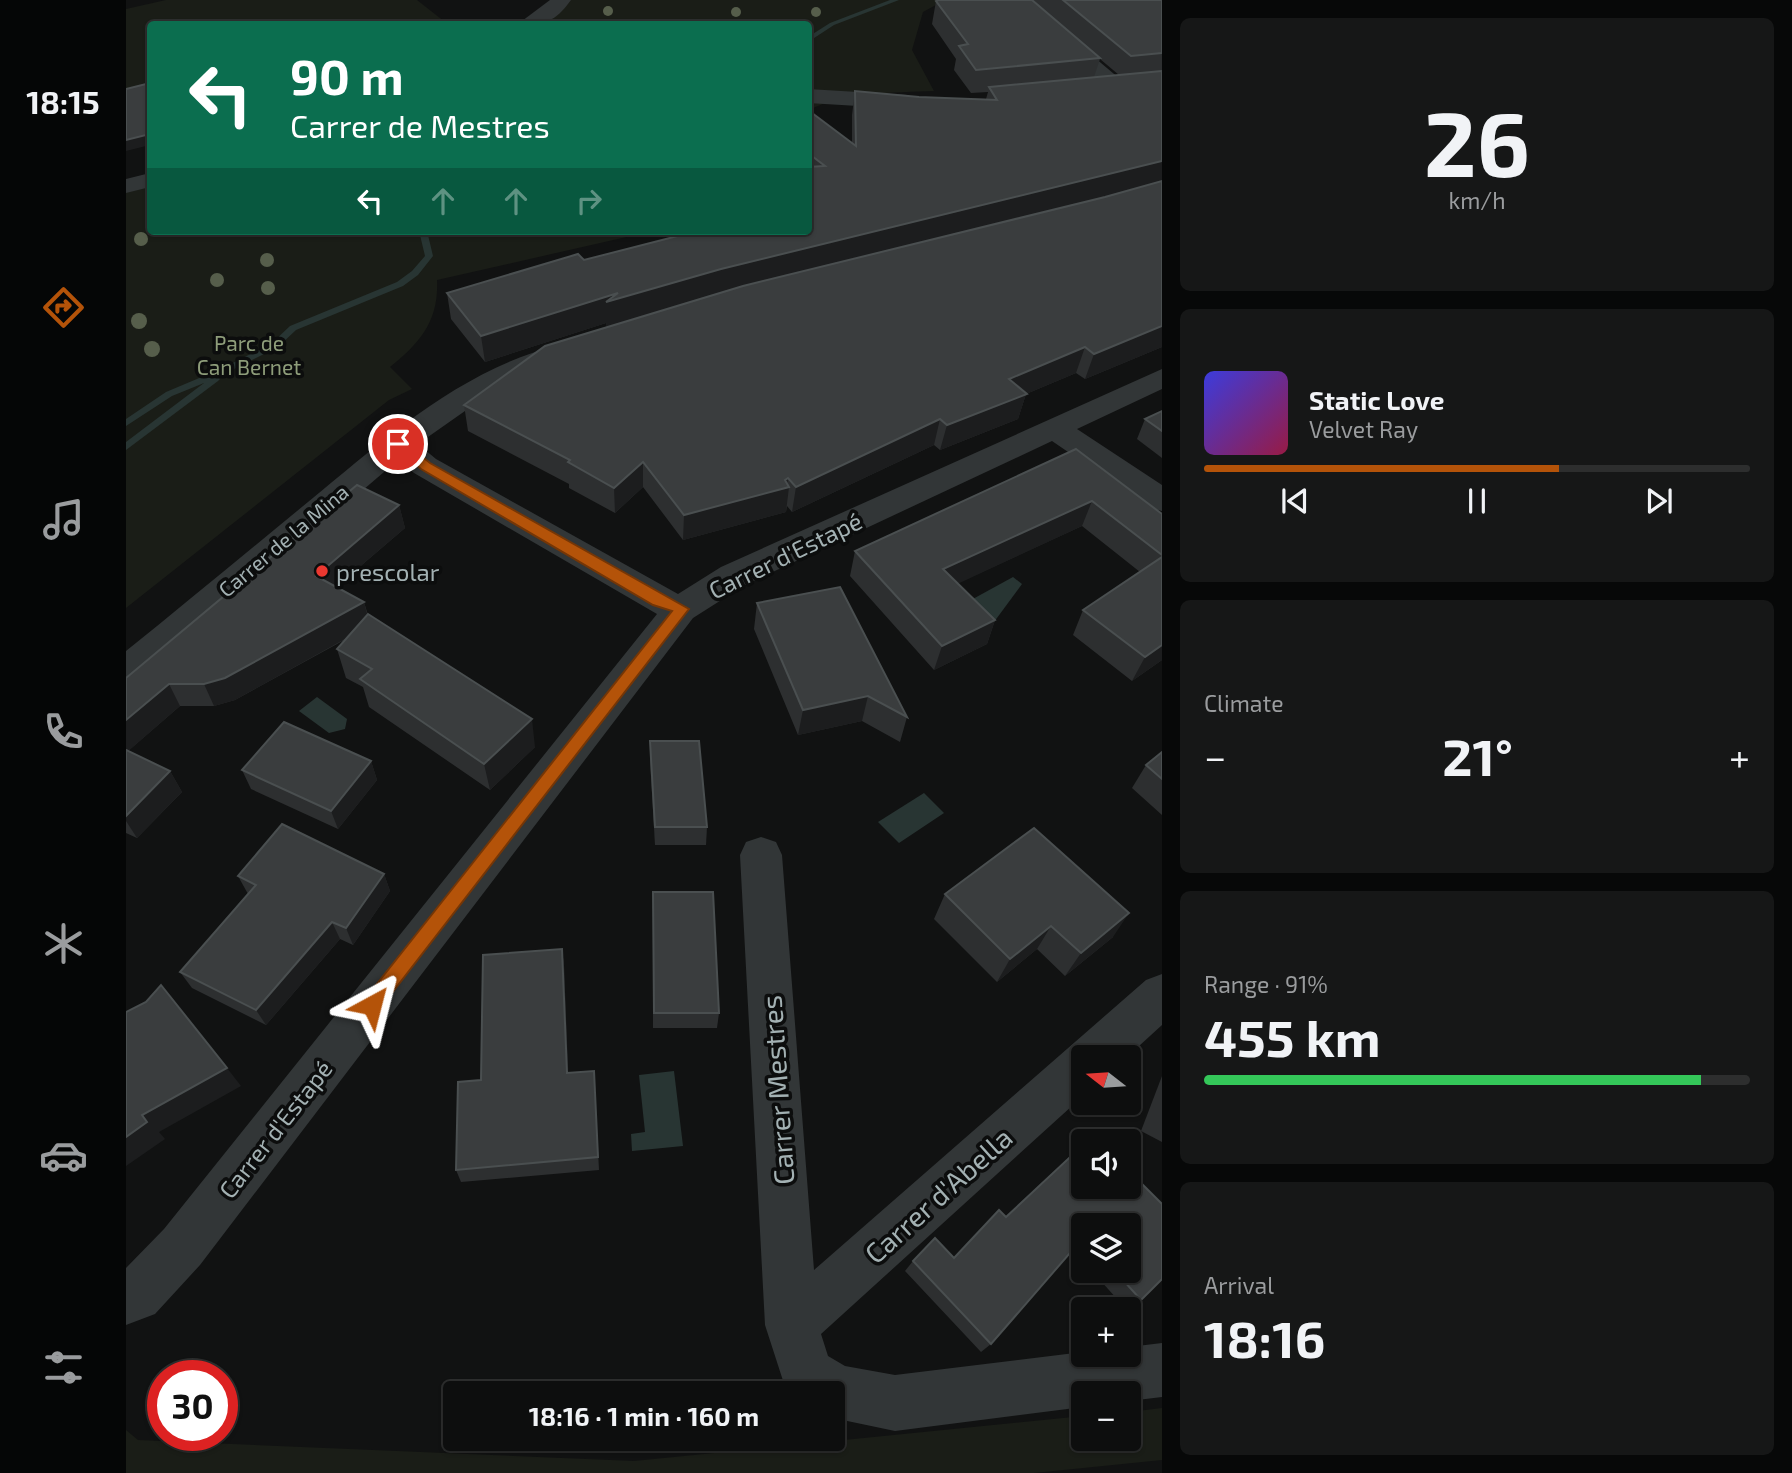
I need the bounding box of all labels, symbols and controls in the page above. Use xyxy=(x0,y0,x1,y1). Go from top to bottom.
text: 90 m xyxy=(290,46,404,105)
icon: left xyxy=(175,49,266,140)
text: 18:15 xyxy=(26,82,100,120)
text: 26 xyxy=(1424,86,1530,195)
text: Carrer de Mestres xyxy=(290,106,550,144)
icon: left xyxy=(351,182,389,220)
icon: ahead xyxy=(424,182,462,220)
icon: ahead xyxy=(497,182,535,220)
icon: right xyxy=(570,182,608,220)
text: km/h xyxy=(1448,186,1506,214)
icon: directions xyxy=(39,283,88,332)
park label: Parc de Can Bernet xyxy=(197,330,301,379)
text: Static Love xyxy=(1309,384,1445,415)
pin xyxy=(368,414,428,474)
text: Velvet Ray xyxy=(1309,415,1418,443)
icon: arrive xyxy=(379,425,417,463)
street label: Carrer de la Mina xyxy=(213,478,353,602)
icon: previous xyxy=(1276,482,1314,520)
icon: pause xyxy=(1458,482,1496,520)
icon: next xyxy=(1640,482,1678,520)
icon: music xyxy=(39,495,88,544)
street label: Carrer d'Estapé xyxy=(704,505,866,605)
place label: prescolar xyxy=(336,557,440,586)
marker: prescolar xyxy=(314,563,330,579)
text: Climate xyxy=(1204,689,1284,717)
icon: phone xyxy=(39,707,88,756)
text: 21° xyxy=(1442,724,1513,786)
text: − xyxy=(1204,733,1226,779)
text: + xyxy=(1729,733,1750,779)
icon: climate xyxy=(39,919,88,968)
position arrow xyxy=(335,968,409,1042)
text: Range · 91% xyxy=(1204,970,1328,998)
street label: Carrer Mestres xyxy=(753,994,801,1186)
text: 455 km xyxy=(1204,1005,1381,1067)
north arrow xyxy=(1071,1045,1141,1115)
map controls xyxy=(1071,1045,1141,1451)
street label: Carrer d'Estapé xyxy=(212,1054,338,1204)
street label: Carrer d'Abella xyxy=(857,1120,1019,1270)
button: sound xyxy=(1071,1129,1141,1199)
icon: car xyxy=(39,1131,88,1180)
button: layers xyxy=(1071,1213,1141,1283)
text: Arrival xyxy=(1204,1271,1274,1299)
button: + xyxy=(1071,1297,1141,1367)
text: 18:16 xyxy=(1204,1306,1325,1368)
icon: filters xyxy=(39,1343,88,1392)
speed limit sign: 30 xyxy=(147,1360,238,1451)
button: − xyxy=(1071,1381,1141,1451)
text: 18:16 · 1 min · 160 m xyxy=(529,1400,759,1431)

